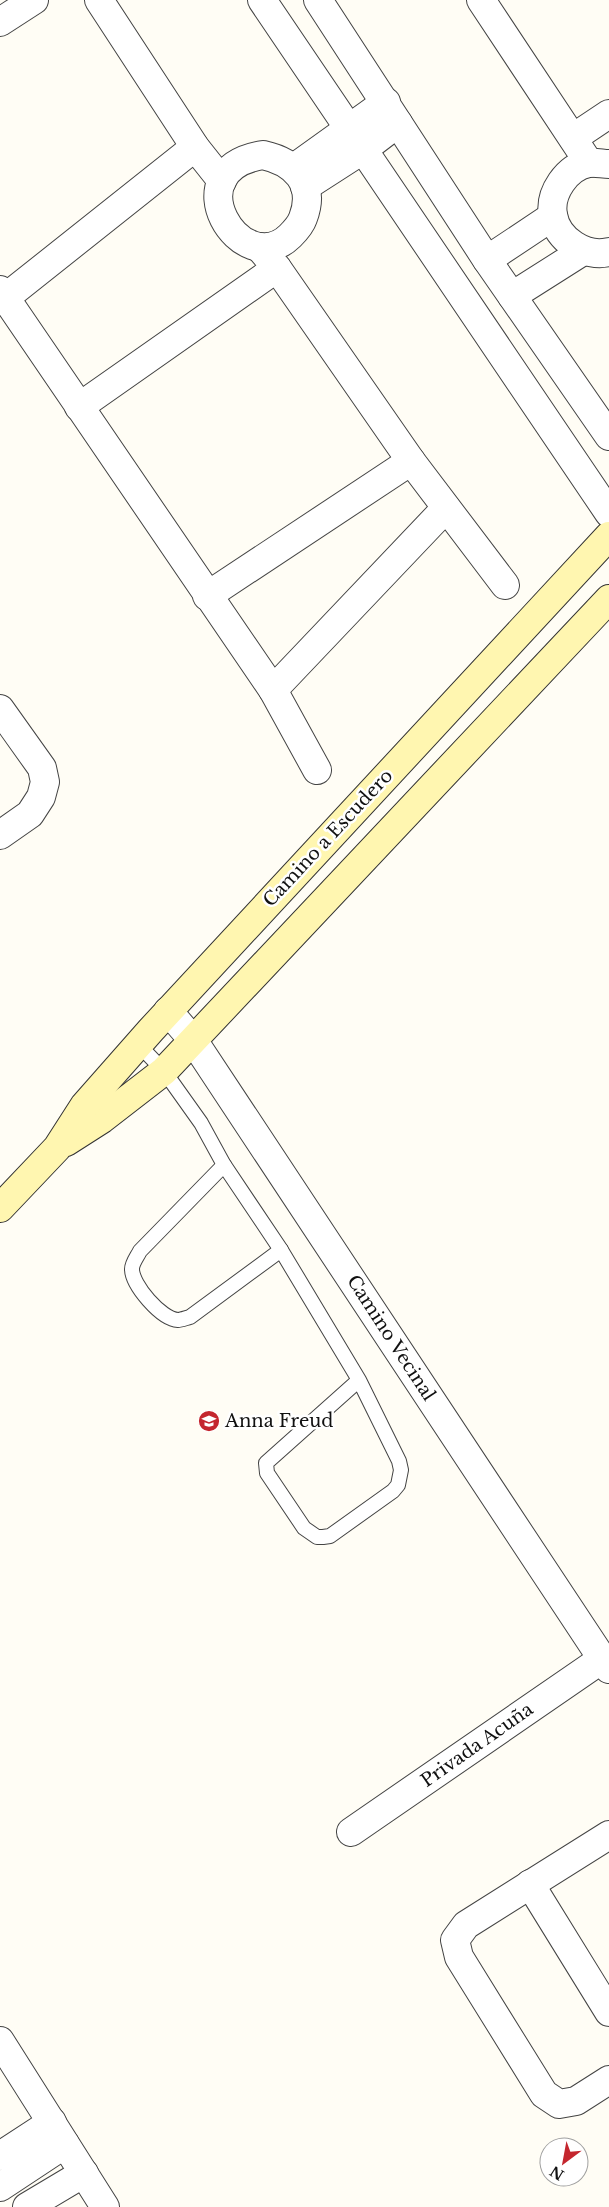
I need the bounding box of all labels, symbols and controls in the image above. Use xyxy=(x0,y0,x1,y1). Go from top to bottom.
street label: Camino a Escudero xyxy=(259,765,397,911)
street label: Camino Vecinal xyxy=(342,1271,440,1405)
school or university icon: Anna Freud xyxy=(197,1409,221,1433)
place label: Anna Freud xyxy=(224,1410,333,1432)
street label: Privada Acuña xyxy=(417,1698,537,1792)
north arrow xyxy=(539,2137,589,2187)
text: N xyxy=(547,2162,567,2184)

